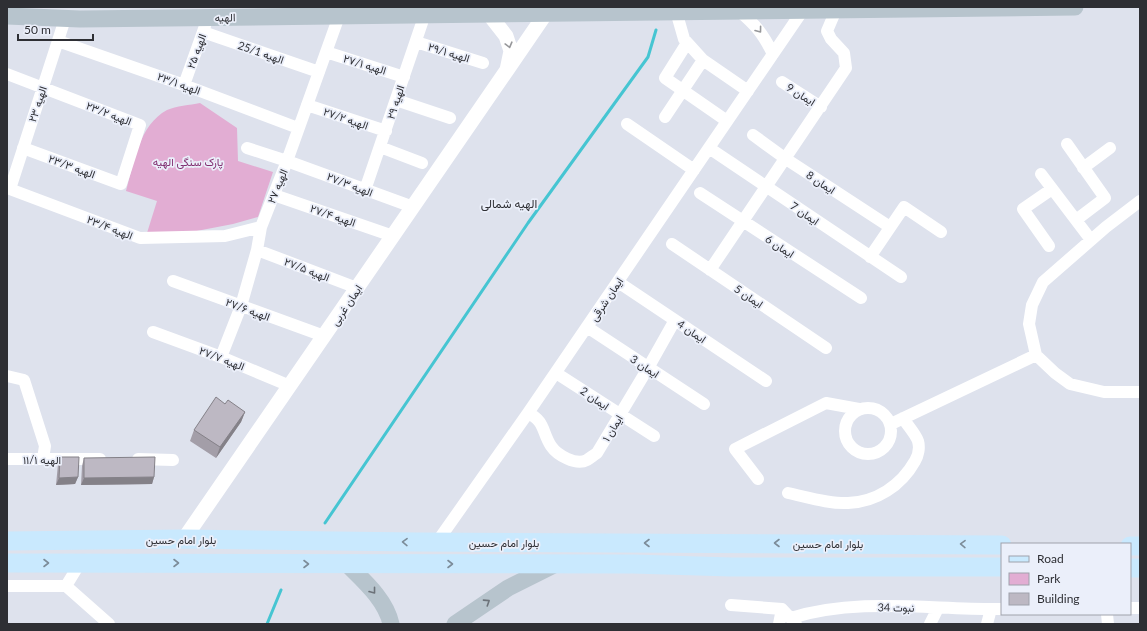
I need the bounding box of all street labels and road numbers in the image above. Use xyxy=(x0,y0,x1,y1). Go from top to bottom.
street label: الهیه xyxy=(214,10,236,25)
street label: الهیه ۲۵ xyxy=(184,32,209,70)
street label: الهیه 25/1 xyxy=(236,38,286,67)
street label: الهیه ۲۹/۱ xyxy=(426,40,471,65)
street label: الهیه ۲۷/۱ xyxy=(342,51,388,78)
street label: الهیه ۲۳/۱ xyxy=(155,69,202,98)
street label: ایمان 9 xyxy=(784,80,818,109)
street label: الهیه ۲۹ xyxy=(383,83,408,121)
street label: الهیه ۲۳ xyxy=(25,85,50,124)
street label: الهیه ۲۳/۲ xyxy=(84,98,133,129)
street label: الهیه ۲۷/۲ xyxy=(321,104,370,133)
street label: الهیه ۲۳/۳ xyxy=(46,152,97,181)
street label: الهیه ۲۷ xyxy=(264,167,291,205)
street label: ایمان 8 xyxy=(804,168,838,197)
street label: الهیه ۲۷/۳ xyxy=(325,169,375,200)
street label: ایمان 7 xyxy=(788,199,822,228)
street label: الهیه ۲۷/۴ xyxy=(308,201,357,230)
street label: الهیه ۲۳/۴ xyxy=(85,212,135,243)
street label: ایمان 6 xyxy=(763,232,797,261)
street label: الهیه ۲۷/۵ xyxy=(282,254,331,284)
street label: ایمان شرقی xyxy=(587,275,626,324)
street label: ایمان غربی xyxy=(328,282,365,328)
street label: ایمان 5 xyxy=(732,282,766,311)
street label: الهیه ۲۷/۶ xyxy=(224,295,272,324)
street label: ایمان 4 xyxy=(675,317,709,346)
street label: الهیه ۲۷/۷ xyxy=(197,343,246,373)
street label: ایمان 3 xyxy=(628,352,662,381)
street label: ایمان 2 xyxy=(578,384,612,413)
street label: ایمان ۱ xyxy=(599,412,626,444)
street label: الهیه ۱۱/۱ xyxy=(23,453,61,467)
street label: بلوار امام حسین xyxy=(146,533,216,548)
street label: بلوار امام حسین xyxy=(469,536,539,551)
street label: بلوار امام حسین xyxy=(793,537,863,552)
street label: نبوت 34 xyxy=(877,600,915,615)

